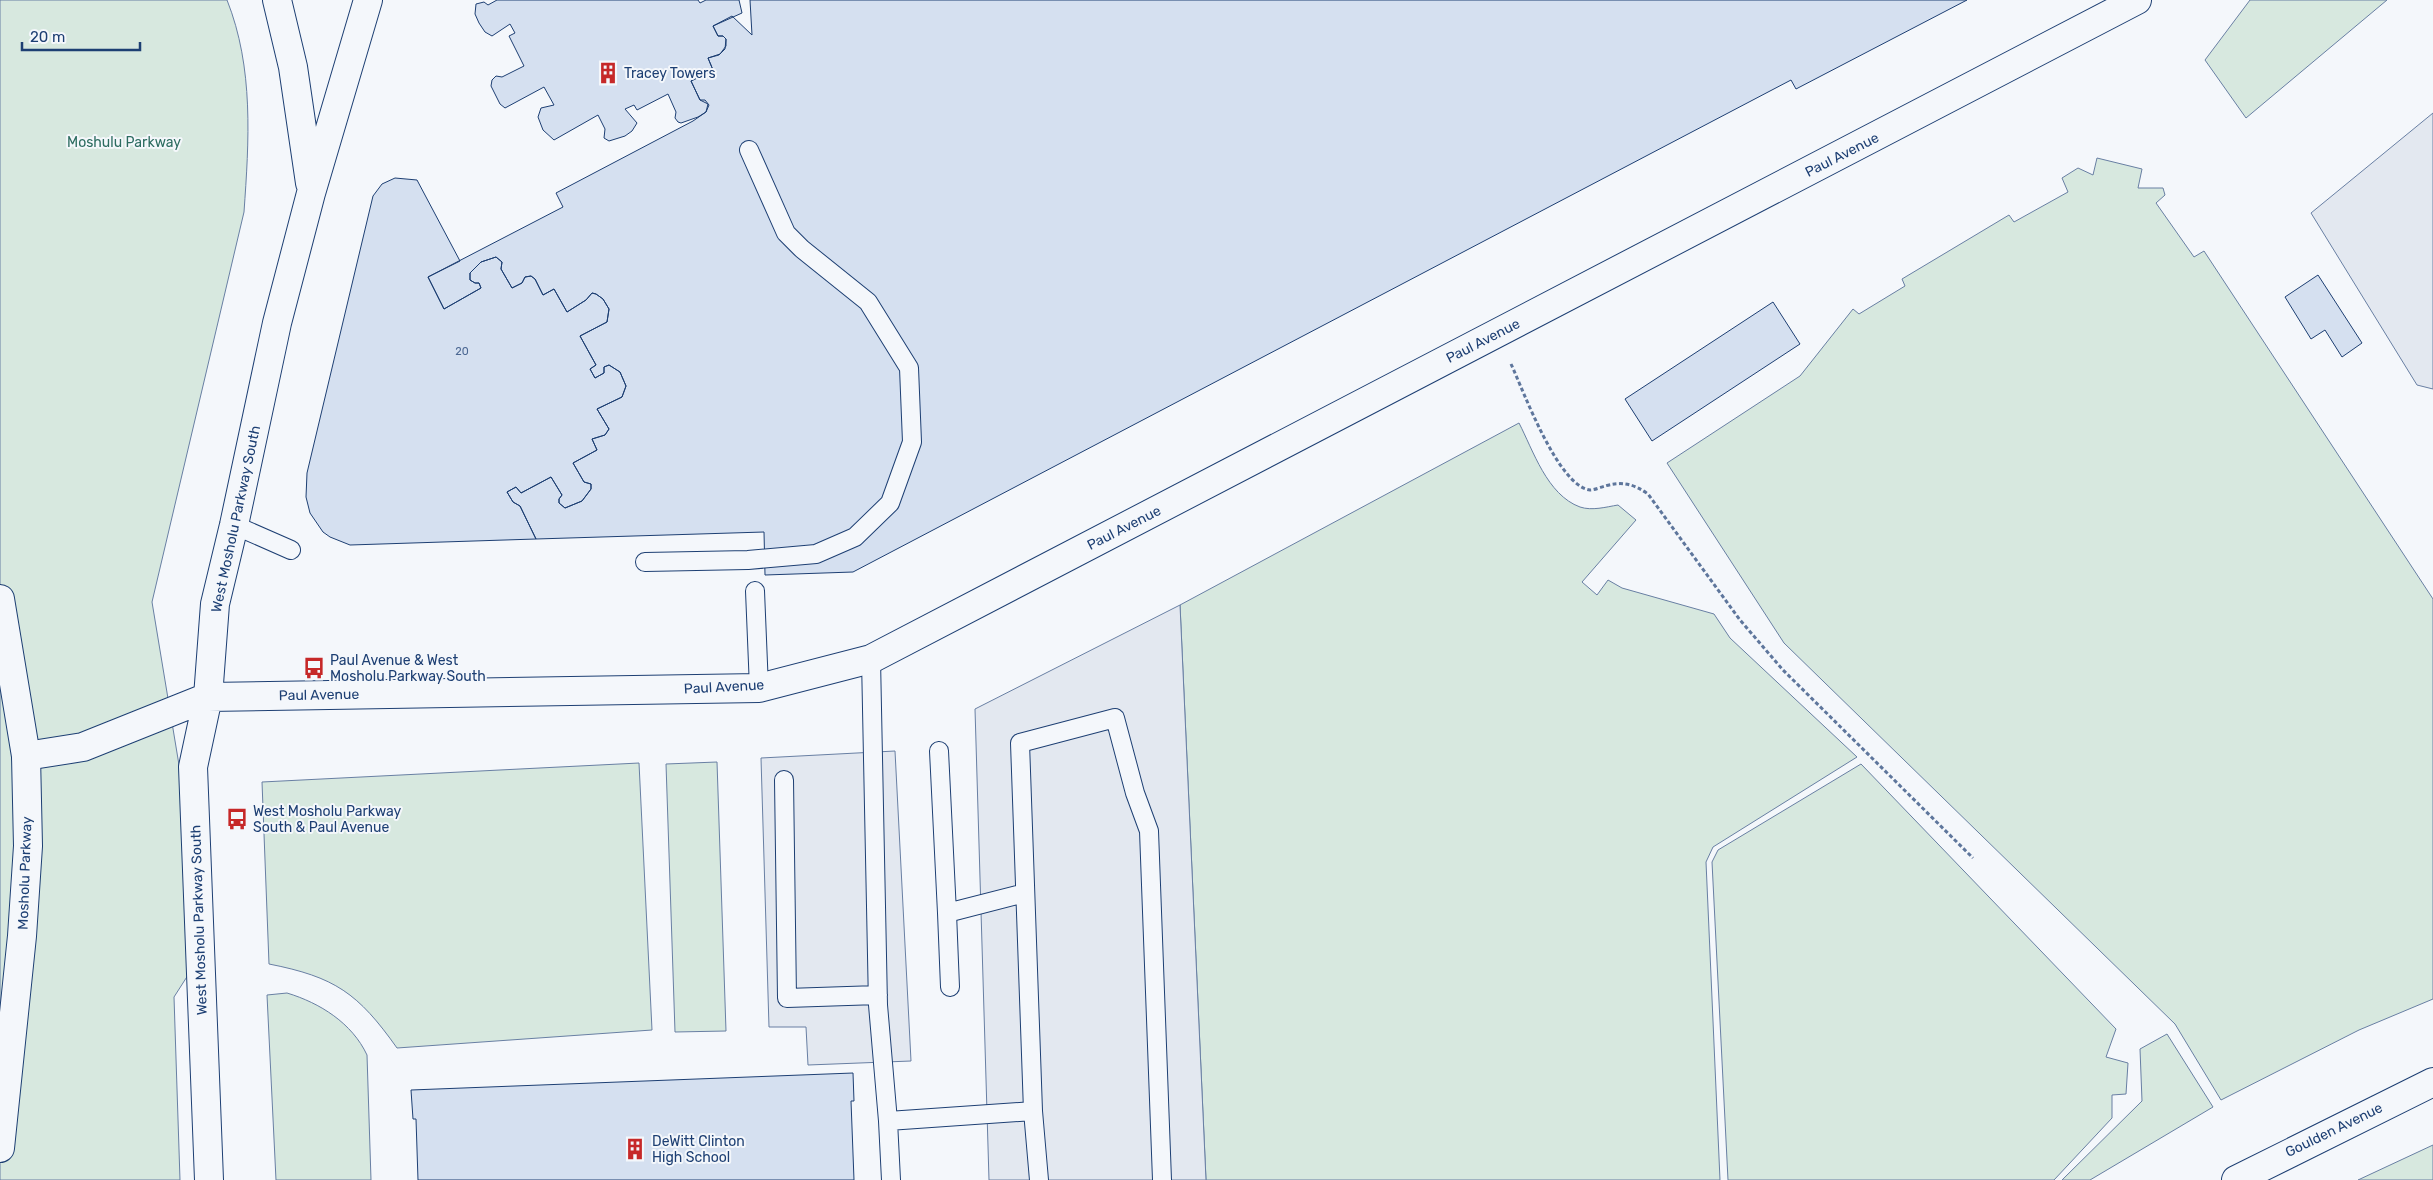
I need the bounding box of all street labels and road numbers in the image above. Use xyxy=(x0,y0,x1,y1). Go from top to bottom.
street label: Paul Avenue xyxy=(1802,129,1882,181)
street label: Paul Avenue xyxy=(1443,315,1523,367)
street label: West Mosholu Parkway South xyxy=(208,424,264,614)
street label: Paul Avenue xyxy=(1084,502,1164,554)
street label: Paul Avenue xyxy=(683,676,765,698)
street label: Paul Avenue xyxy=(279,686,360,704)
street label: Mosholu Parkway xyxy=(15,816,35,930)
street label: West Mosholu Parkway South xyxy=(187,824,211,1016)
street label: Goulden Avenue xyxy=(2283,1099,2386,1161)

